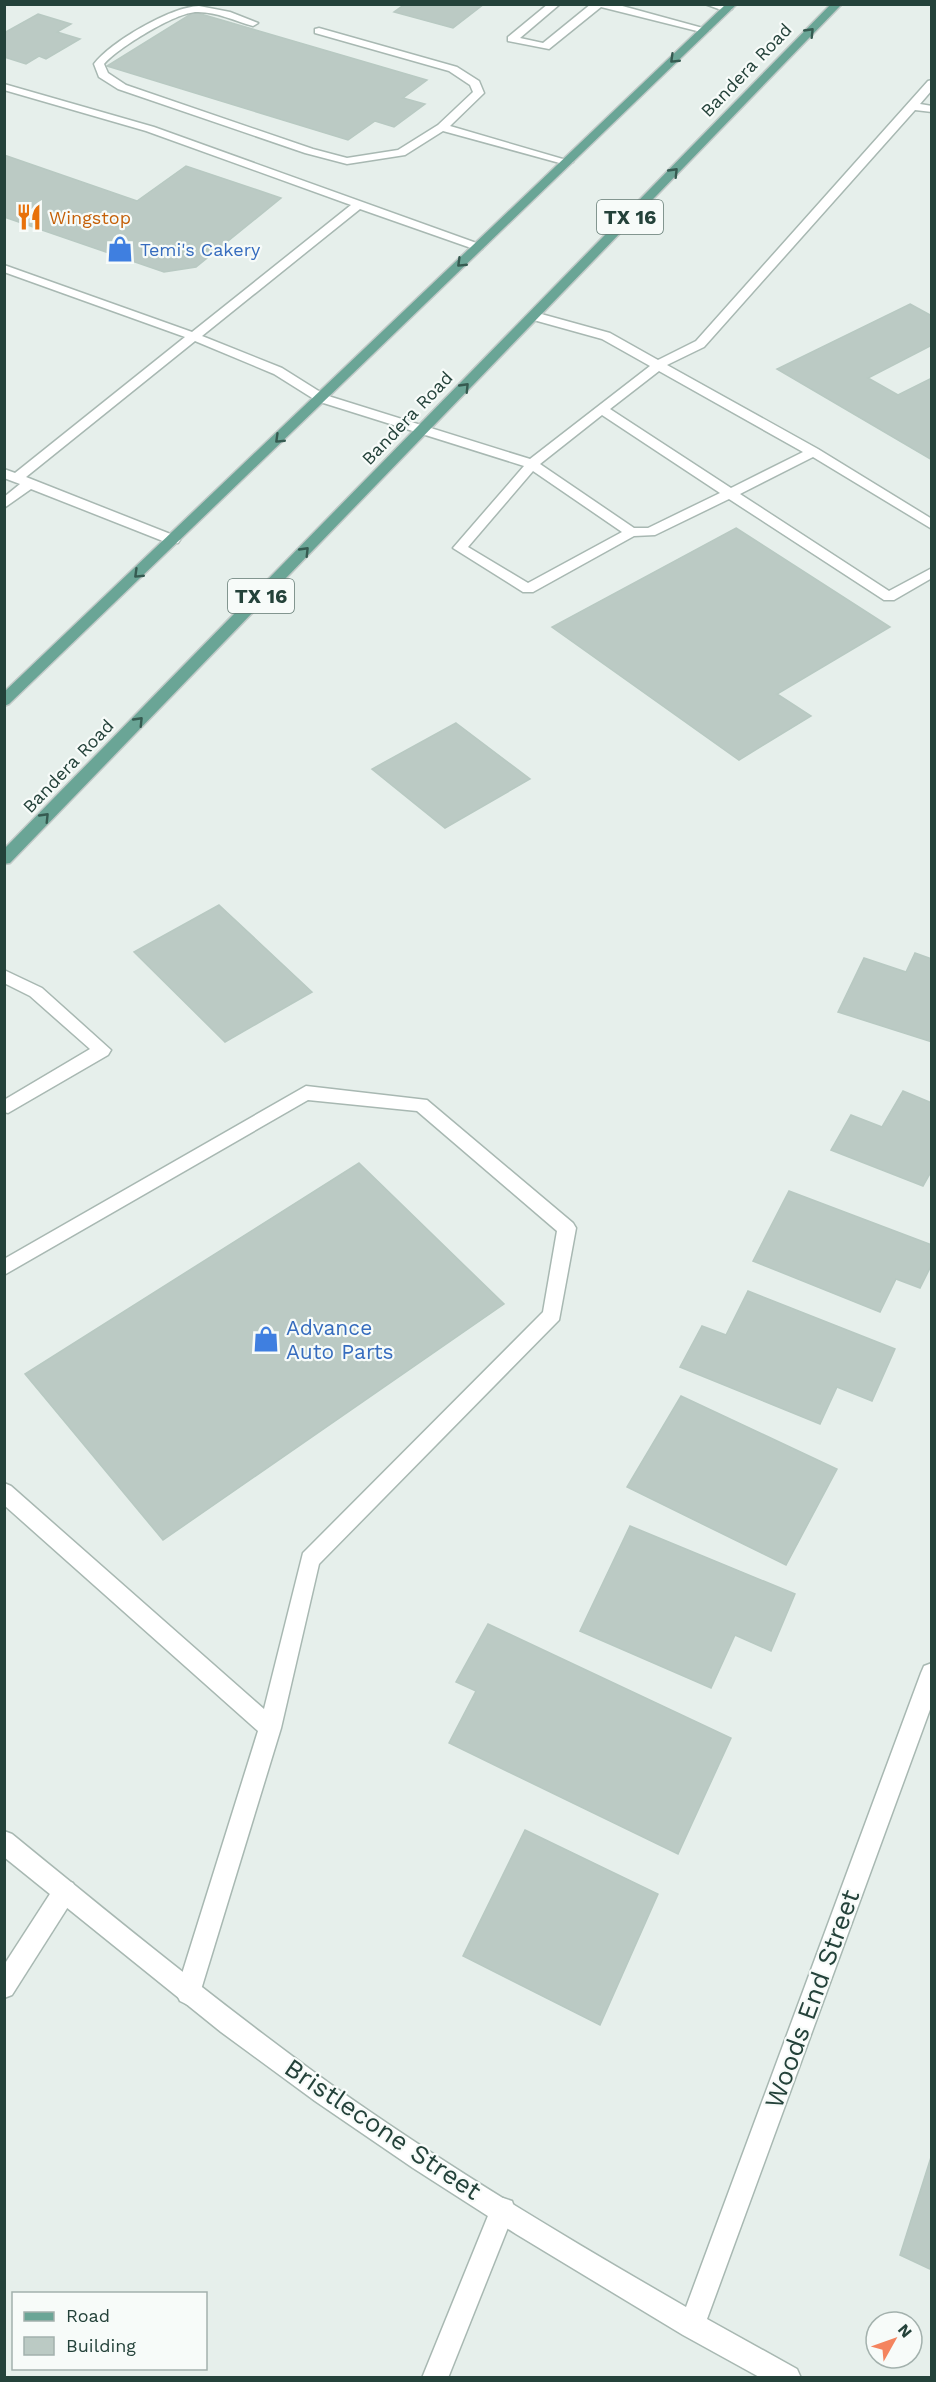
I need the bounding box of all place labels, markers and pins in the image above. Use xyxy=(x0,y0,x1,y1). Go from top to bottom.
restaurant icon: Wingstop xyxy=(14,202,44,232)
place label: Wingstop xyxy=(49,207,131,228)
shop icon: Temi's Cakery xyxy=(105,234,135,264)
place label: Temi's Cakery xyxy=(140,239,261,260)
place label: Advance Auto Parts xyxy=(286,1315,394,1364)
shop icon: Advance Auto Parts xyxy=(251,1324,281,1354)

